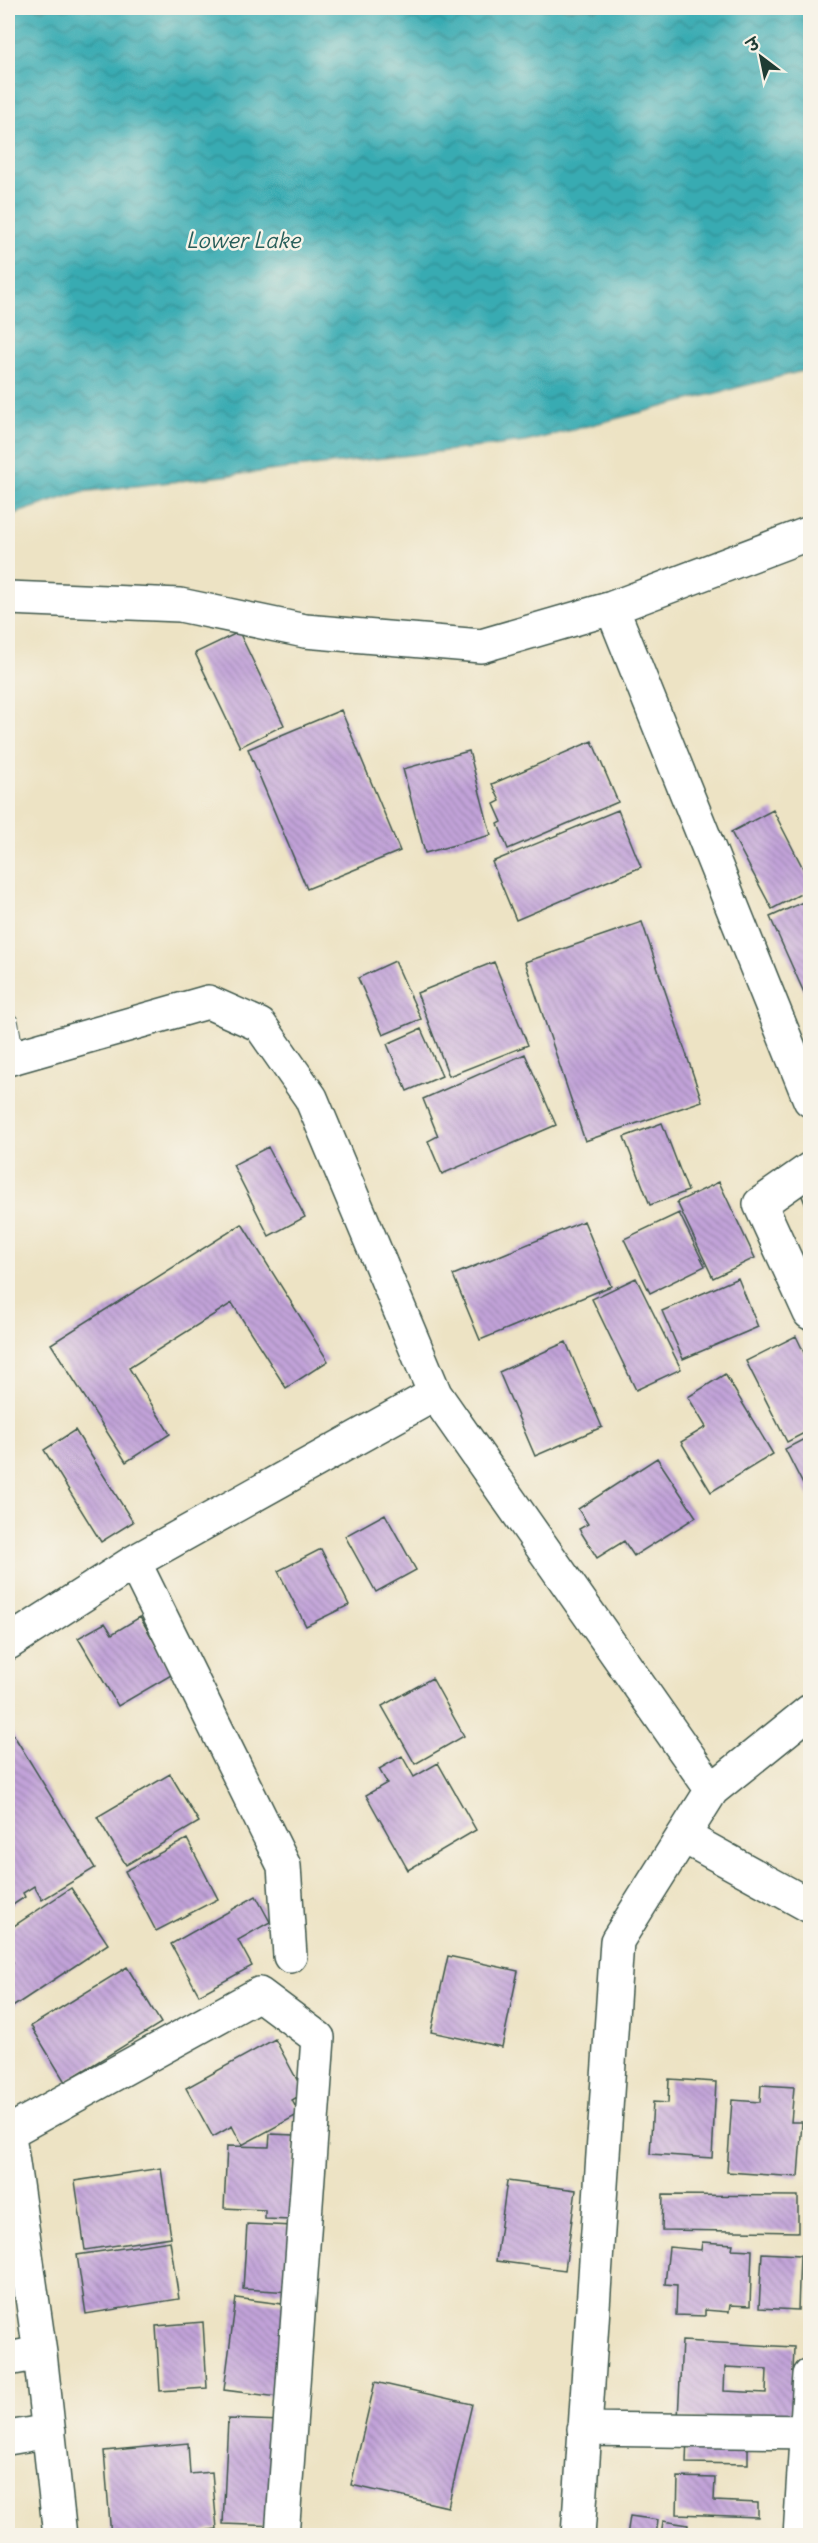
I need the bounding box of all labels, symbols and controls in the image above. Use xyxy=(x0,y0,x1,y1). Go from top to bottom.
north arrow xyxy=(731,27,791,87)
text: उ xyxy=(742,32,764,57)
water label: Lower Lake xyxy=(186,226,302,254)

